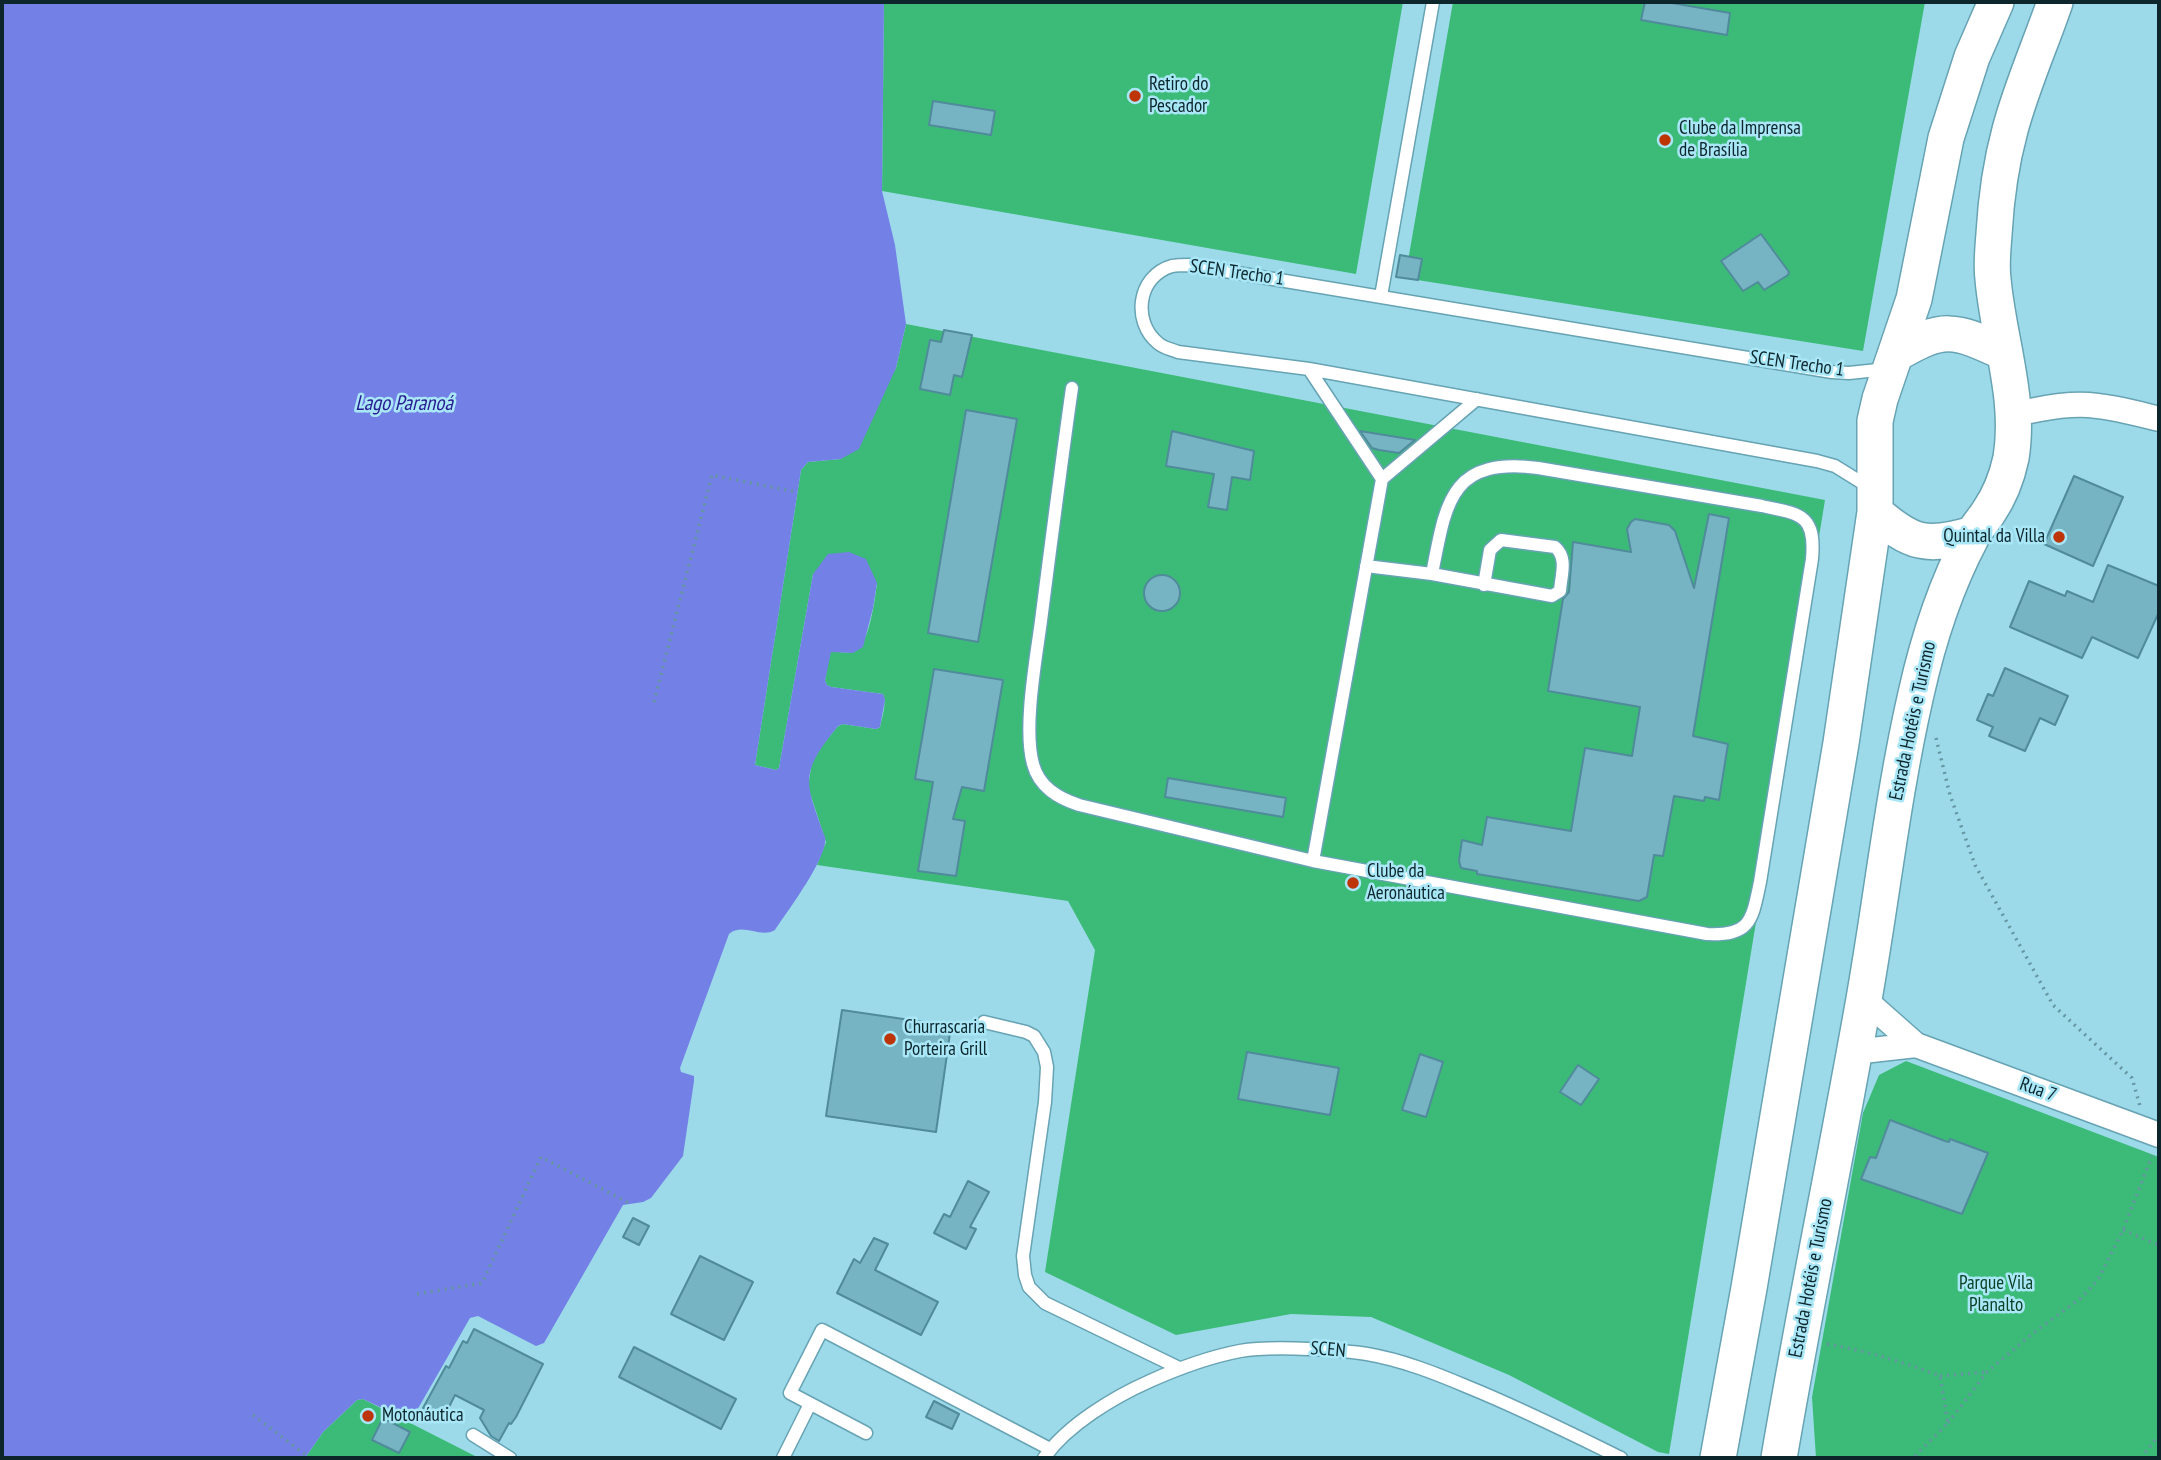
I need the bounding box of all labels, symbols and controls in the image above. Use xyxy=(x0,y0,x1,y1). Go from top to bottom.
place label: Retiro do Pescador xyxy=(1149,74,1208,118)
marker: Retiro do Pescador xyxy=(1127,88,1143,104)
place label: Clube da Imprensa de Brasília xyxy=(1679,118,1801,162)
marker: Clube da Imprensa de Brasília xyxy=(1657,132,1673,148)
street label: SCEN Trecho 1 xyxy=(1188,255,1286,291)
street label: SCEN Trecho 1 xyxy=(1748,346,1846,382)
water label: Lago Paranoá xyxy=(355,391,453,417)
place label: Quintal da Villa xyxy=(1943,526,2045,548)
marker: Quintal da Villa xyxy=(2051,529,2067,545)
street label: Estrada Hotéis e Turismo xyxy=(1885,640,1941,802)
place label: Clube da Aeronáutica xyxy=(1367,861,1445,905)
marker: Clube da Aeronáutica xyxy=(1345,875,1361,891)
place label: Churrascaria Porteira Grill xyxy=(904,1017,987,1061)
marker: Churrascaria Porteira Grill xyxy=(882,1031,898,1047)
street label: Rua 7 xyxy=(2016,1073,2060,1107)
street label: Estrada Hotéis e Turismo xyxy=(1784,1196,1838,1360)
park label: Parque Vila Planalto xyxy=(1959,1273,2033,1317)
street label: SCEN xyxy=(1309,1337,1347,1363)
place label: Motonáutica xyxy=(382,1405,463,1427)
marker: Motonáutica xyxy=(360,1408,376,1424)

